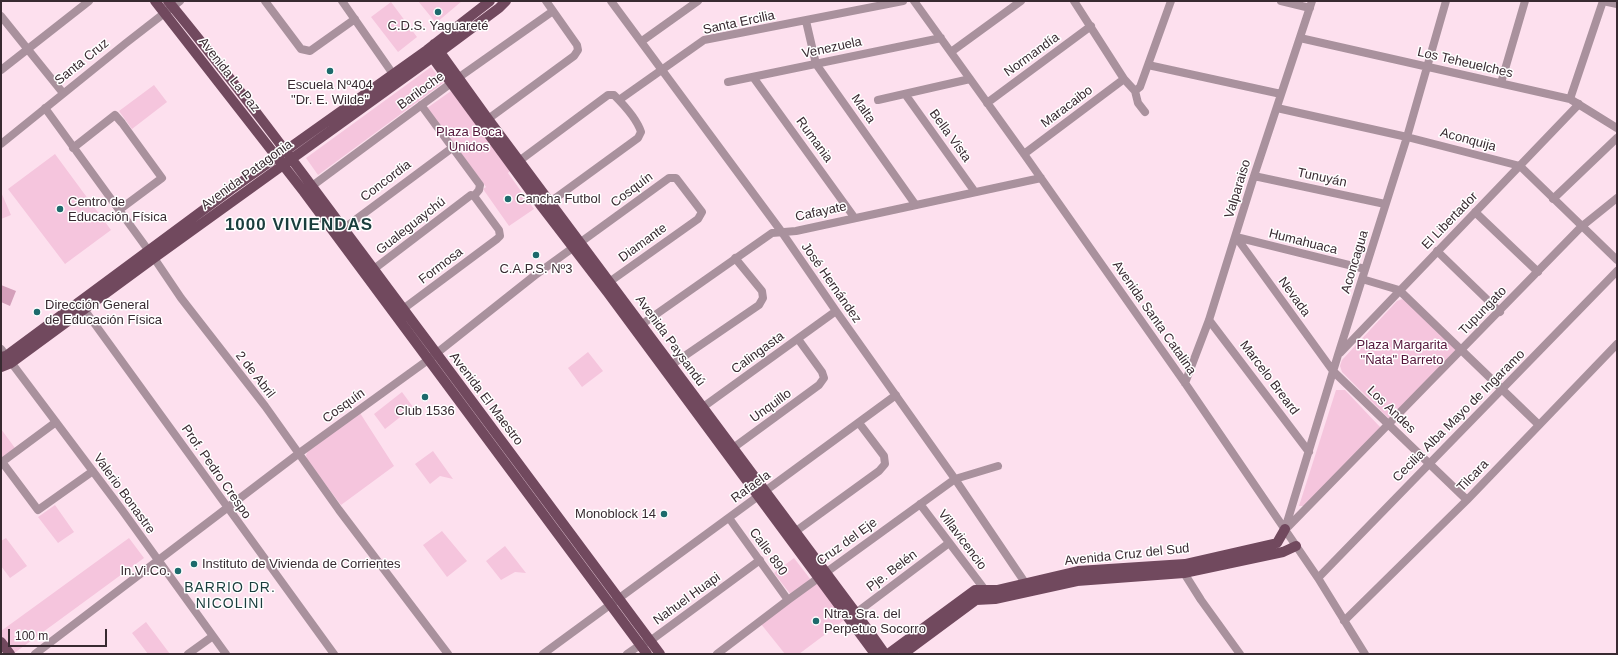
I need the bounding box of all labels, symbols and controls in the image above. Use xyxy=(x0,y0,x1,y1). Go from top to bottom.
marker: C.D.S. Yaguareté xyxy=(433,7,443,17)
street label: Santa Ercilia xyxy=(702,8,776,38)
place label: C.D.S. Yaguareté xyxy=(388,18,488,34)
street label: Normandía xyxy=(1001,30,1063,80)
street label: Avenida La Paz xyxy=(195,34,263,116)
street label: Venezuela xyxy=(801,34,863,62)
street label: Santa Cruz xyxy=(52,35,112,89)
street label: Los Teheuelches xyxy=(1416,44,1514,82)
marker: Escuela Nº404 "Dr. E. Wilde" xyxy=(325,66,335,76)
street label: Bariloche xyxy=(394,69,448,113)
place label: Escuela Nº404 "Dr. E. Wilde" xyxy=(287,77,373,108)
street label: Maracaibo xyxy=(1038,83,1096,131)
street label: Malta xyxy=(847,92,879,126)
street label: Bella Vista xyxy=(926,107,974,165)
street label: Rumania xyxy=(792,114,836,166)
park label: Plaza Boca Unidos xyxy=(436,124,502,155)
street label: Aconquija xyxy=(1438,125,1498,155)
street label: Avenida Patagonia xyxy=(198,137,296,213)
street label: Concordia xyxy=(358,157,414,205)
street label: Valparaiso xyxy=(1222,158,1254,220)
street label: Tunuyán xyxy=(1296,165,1348,191)
street label: Cosquín xyxy=(608,169,656,211)
street label: El Libertador xyxy=(1419,189,1481,253)
place label: Cancha Futbol xyxy=(516,191,601,207)
place label: Centro de Educación Física xyxy=(68,194,167,225)
street label: Gualeguaychú xyxy=(373,194,449,258)
marker: Cancha Futbol xyxy=(503,194,513,204)
street label: Cafayate xyxy=(794,199,848,225)
marker: Centro de Educación Física xyxy=(55,204,65,214)
district label: 1000 VIVIENDAS xyxy=(225,215,373,235)
street label: Diamante xyxy=(616,220,670,266)
street label: Humahuaca xyxy=(1267,226,1339,258)
street label: Aconcagua xyxy=(1338,229,1372,295)
street label: José Hernández xyxy=(797,240,865,326)
street label: Formosa xyxy=(416,244,466,288)
marker: C.A.P.S. Nº3 xyxy=(531,250,541,260)
street label: Avenida Santa Catalina xyxy=(1109,258,1199,378)
place label: C.A.P.S. Nº3 xyxy=(499,261,573,277)
street label: Nevada xyxy=(1275,274,1313,320)
street label: Tupungato xyxy=(1456,283,1510,339)
street label: Avenida Paysandú xyxy=(632,293,708,389)
place label: Dirección General de Educación Física xyxy=(45,297,162,328)
marker: Dirección General de Educación Física xyxy=(32,307,42,317)
street label: Calingasta xyxy=(729,329,787,377)
park label: Plaza Margarita "Ñata" Barreto xyxy=(1356,337,1448,368)
street label: Marcelo Breard xyxy=(1236,338,1302,418)
street label: Cecilia Alba Mayo de Ingaramo xyxy=(1390,347,1528,485)
street label: 2 de Abril xyxy=(232,349,278,401)
street label: Avenida El Maestro xyxy=(446,349,526,449)
street label: Los Andes xyxy=(1363,383,1419,437)
street label: Cosquín xyxy=(320,385,368,427)
street label: Unquillo xyxy=(747,386,795,426)
marker: Club 1536 xyxy=(420,392,430,402)
place label: Club 1536 xyxy=(395,403,455,419)
street label: Prof. Pedro Crespo xyxy=(178,422,254,522)
street label: Valerio Bonastre xyxy=(90,451,158,537)
street label: Tilcara xyxy=(1454,457,1492,495)
street label: Rafaela xyxy=(728,468,774,506)
place label: Monoblock 14 xyxy=(575,506,656,522)
street label: Villavicencio xyxy=(934,507,990,573)
marker: Monoblock 14 xyxy=(659,509,669,519)
street label: Cruz del Eje xyxy=(814,515,880,569)
street label: Calle 890 xyxy=(746,525,790,579)
street label: Avenida Cruz del Sud xyxy=(1064,541,1190,569)
street label: Pje. Belén xyxy=(864,547,920,595)
place label: Instituto de Vivienda de Corrientes xyxy=(202,556,400,572)
marker: Instituto de Vivienda de Corrientes xyxy=(189,559,199,569)
place label: In.Vi.Co. xyxy=(120,563,170,579)
marker: In.Vi.Co. xyxy=(173,566,183,576)
street label: Nahuel Huapi xyxy=(651,570,723,628)
district label: BARRIO DR. NICOLINI xyxy=(184,580,276,612)
place label: Ntra. Sra. del Perpetuo Socorro xyxy=(824,606,926,637)
marker: Ntra. Sra. del Perpetuo Socorro xyxy=(811,616,821,626)
scale bar xyxy=(10,621,109,647)
text: 100 m xyxy=(15,629,48,643)

